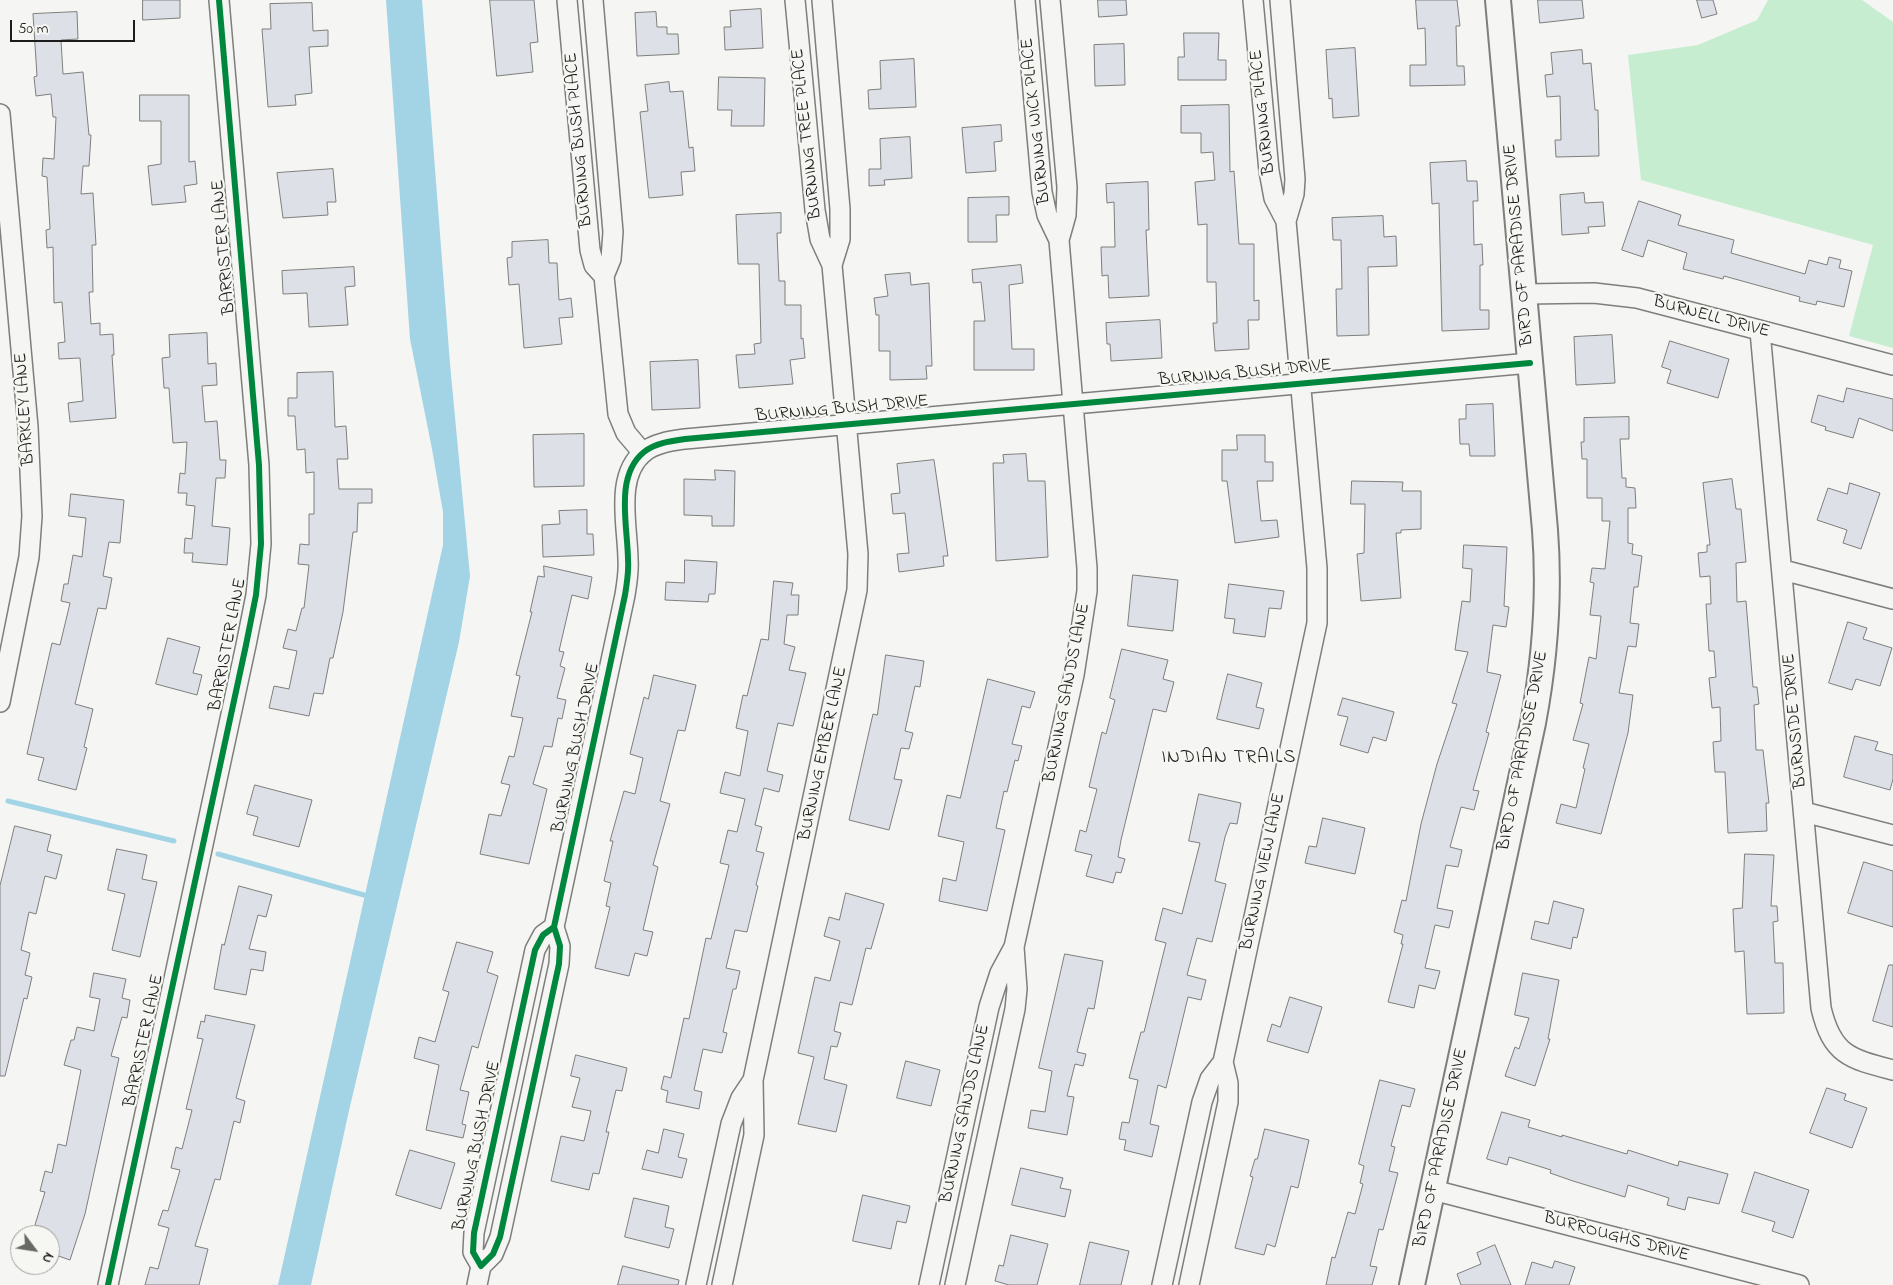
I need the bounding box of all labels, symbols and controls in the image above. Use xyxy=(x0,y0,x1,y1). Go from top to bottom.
scale bar xyxy=(12,10,138,42)
text: 50 m xyxy=(18,18,48,40)
street label: BURNING WICK PLACE xyxy=(1018,37,1056,205)
street label: BURNING TREE PLACE xyxy=(788,47,828,221)
street label: BURNING PLACE xyxy=(1247,48,1281,176)
street label: BURNING BUSH PLACE xyxy=(562,52,598,228)
street label: BIRD OF PARADISE DRIVE xyxy=(1500,143,1540,347)
street label: BARRISTER LANE xyxy=(208,179,242,315)
street label: BURNELL DRIVE xyxy=(1650,292,1772,344)
street label: BARKLEY LANE xyxy=(11,352,41,466)
street label: BURNING BUSH DRIVE xyxy=(1158,356,1332,392)
street label: BURNING BUSH DRIVE xyxy=(755,392,929,428)
street label: BARRISTER LANE xyxy=(205,576,253,714)
street label: BURNING SANDS LANE xyxy=(1040,601,1096,785)
street label: BIRD OF PARADISE DRIVE xyxy=(1494,649,1554,853)
street label: BURNSIDE DRIVE xyxy=(1779,652,1813,790)
street label: BURNING BUSH DRIVE xyxy=(548,661,606,835)
street label: BURNING EMBER LANE xyxy=(795,665,853,843)
district label: INDIAN TRAILS xyxy=(1160,748,1298,770)
street label: BURNING VIEW LANE xyxy=(1237,791,1291,953)
street label: BARRISTER LANE xyxy=(120,973,170,1109)
street label: BURNING SANDS LANE xyxy=(936,1022,996,1206)
street label: BIRD OF PARADISE DRIVE xyxy=(1410,1046,1474,1250)
street label: BURNING BUSH DRIVE xyxy=(449,1059,507,1233)
street label: BURROUGHS DRIVE xyxy=(1541,1208,1691,1268)
north arrow xyxy=(10,1225,60,1275)
text: N xyxy=(36,1248,59,1267)

